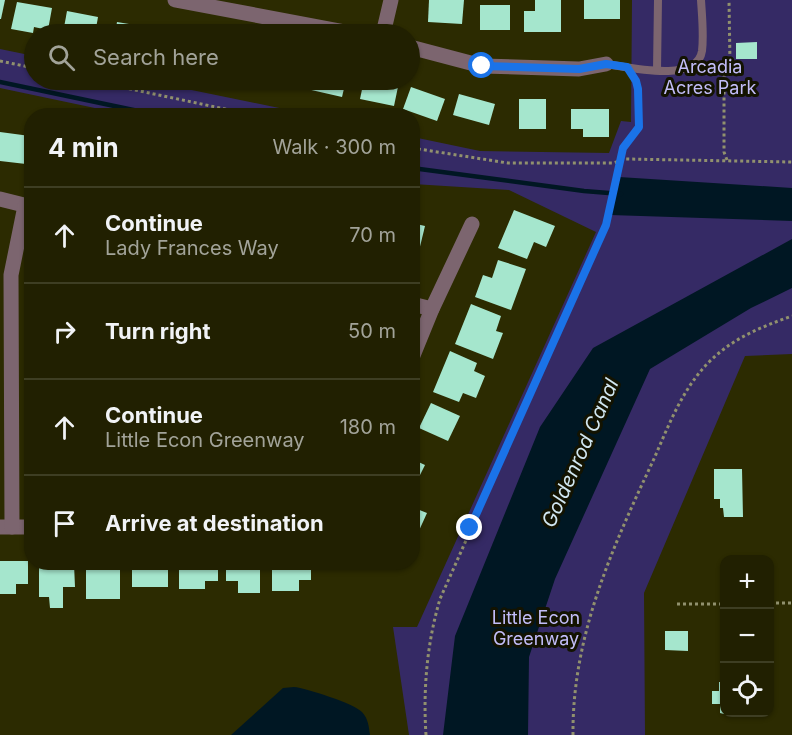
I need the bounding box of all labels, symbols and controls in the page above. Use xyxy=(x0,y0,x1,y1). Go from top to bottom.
search box xyxy=(24,24,420,90)
icon: search xyxy=(45,41,78,74)
text: Search here xyxy=(93,44,219,70)
route start xyxy=(468,52,494,78)
park label: Arcadia Acres Park xyxy=(664,56,757,98)
text: 4 min xyxy=(48,132,119,163)
text: Walk · 300 m xyxy=(273,135,396,159)
text: Continue xyxy=(105,210,203,236)
icon: ahead xyxy=(48,219,81,252)
text: 70 m xyxy=(349,223,396,247)
text: Lady Frances Way xyxy=(105,236,279,260)
icon: right xyxy=(48,315,81,348)
text: Turn right xyxy=(105,318,211,344)
text: 50 m xyxy=(348,319,396,343)
water label: Goldenrod Canal xyxy=(536,375,624,531)
text: Continue xyxy=(105,402,203,428)
icon: ahead xyxy=(48,411,81,444)
text: 180 m xyxy=(340,415,396,439)
text: Little Econ Greenway xyxy=(105,428,305,452)
icon: arrive xyxy=(48,507,81,540)
text: Arrive at destination xyxy=(105,510,324,536)
route end xyxy=(456,514,482,540)
map controls xyxy=(720,555,774,717)
button: + xyxy=(720,555,774,609)
park label: Little Econ Greenway xyxy=(492,607,580,649)
button: − xyxy=(720,609,774,663)
button: locate xyxy=(720,663,774,717)

